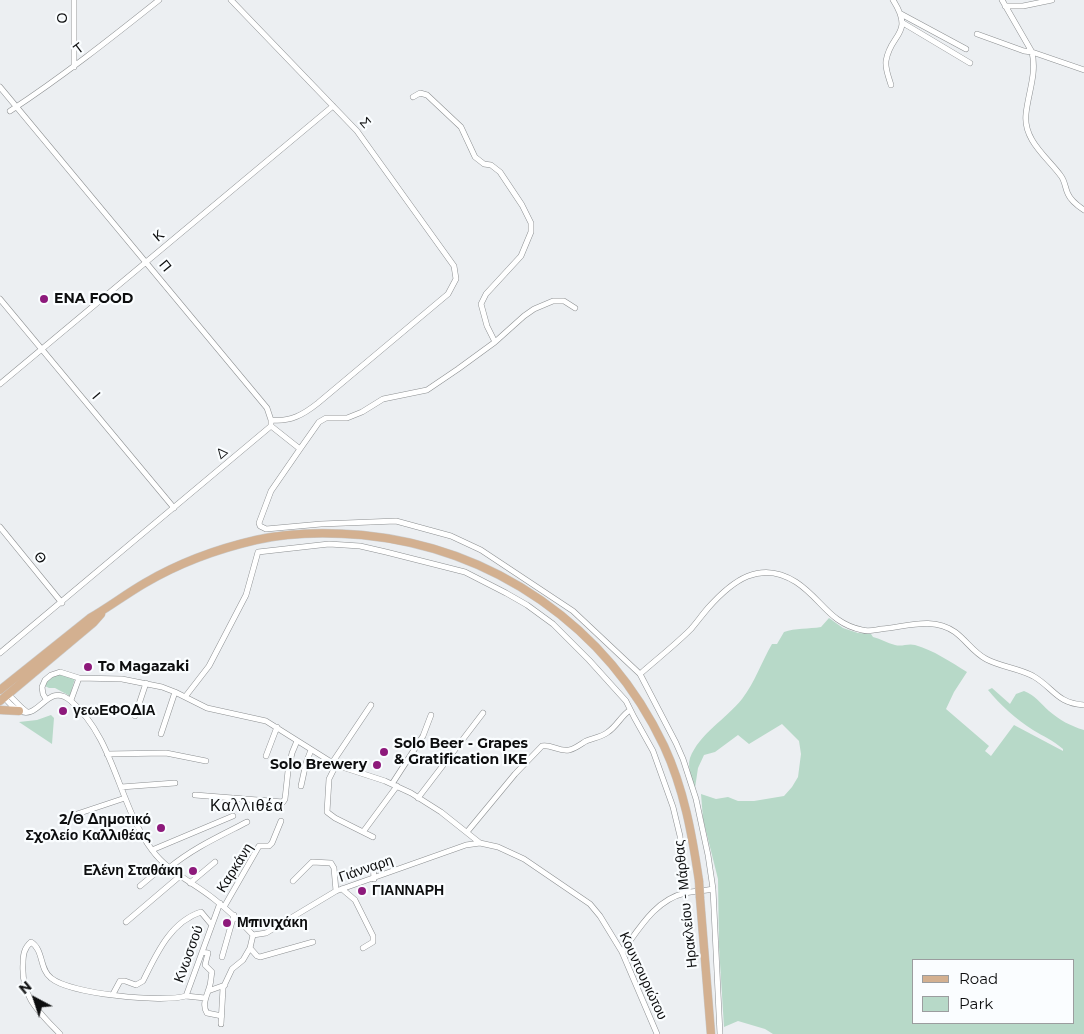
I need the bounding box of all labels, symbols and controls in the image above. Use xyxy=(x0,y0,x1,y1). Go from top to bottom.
street label: Ο xyxy=(55,13,71,23)
street label: Τ xyxy=(71,40,87,58)
street label: Σ xyxy=(356,114,374,132)
street label: Κ xyxy=(150,227,168,245)
street label: Π xyxy=(155,257,175,275)
place label: ENA FOOD xyxy=(54,291,133,307)
marker: ENA FOOD xyxy=(38,293,50,305)
street label: Ι xyxy=(88,389,104,403)
street label: Δ xyxy=(213,443,231,463)
street label: Θ xyxy=(30,548,50,568)
place label: To Magazaki xyxy=(98,659,189,675)
marker: To Magazaki xyxy=(82,661,94,673)
place label: γεωΕΦΟΔΙΑ xyxy=(73,703,156,719)
marker: γεωΕΦΟΔΙΑ xyxy=(57,705,69,717)
place label: Solo Beer - Grapes & Gratification IKE xyxy=(394,736,528,769)
marker: Solo Beer - Grapes & Gratification IKE xyxy=(378,746,390,758)
place label: Solo Brewery xyxy=(270,757,367,773)
marker: Solo Brewery xyxy=(371,759,383,771)
district label: Καλλιθέα xyxy=(209,796,285,816)
place label: 2/Θ Δημοτικό Σχολείο Καλλιθέας xyxy=(25,812,151,844)
marker: 2/Θ Δημοτικό Σχολείο Καλλιθέας xyxy=(155,822,167,834)
street label: Ηρακλείου - Μάρθας xyxy=(671,839,701,969)
street label: Καρκάνη xyxy=(213,840,257,896)
street label: Γιάνναρη xyxy=(337,852,395,886)
place label: Ελένη Σταθάκη xyxy=(84,863,183,879)
marker: Ελένη Σταθάκη xyxy=(187,865,199,877)
place label: ΓΙΑΝΝΑΡΗ xyxy=(372,883,444,899)
marker: ΓΙΑΝΝΑΡΗ xyxy=(356,885,368,897)
place label: Μπινιχάκη xyxy=(237,915,308,931)
marker: Μπινιχάκη xyxy=(221,917,233,929)
street label: Κνωσσού xyxy=(171,923,207,985)
street label: Κουντουριώτου xyxy=(615,929,671,1023)
legend xyxy=(912,959,1074,1024)
text: Road xyxy=(959,969,998,988)
north arrow xyxy=(10,974,60,1024)
text: N xyxy=(15,977,35,998)
text: Park xyxy=(959,994,993,1013)

